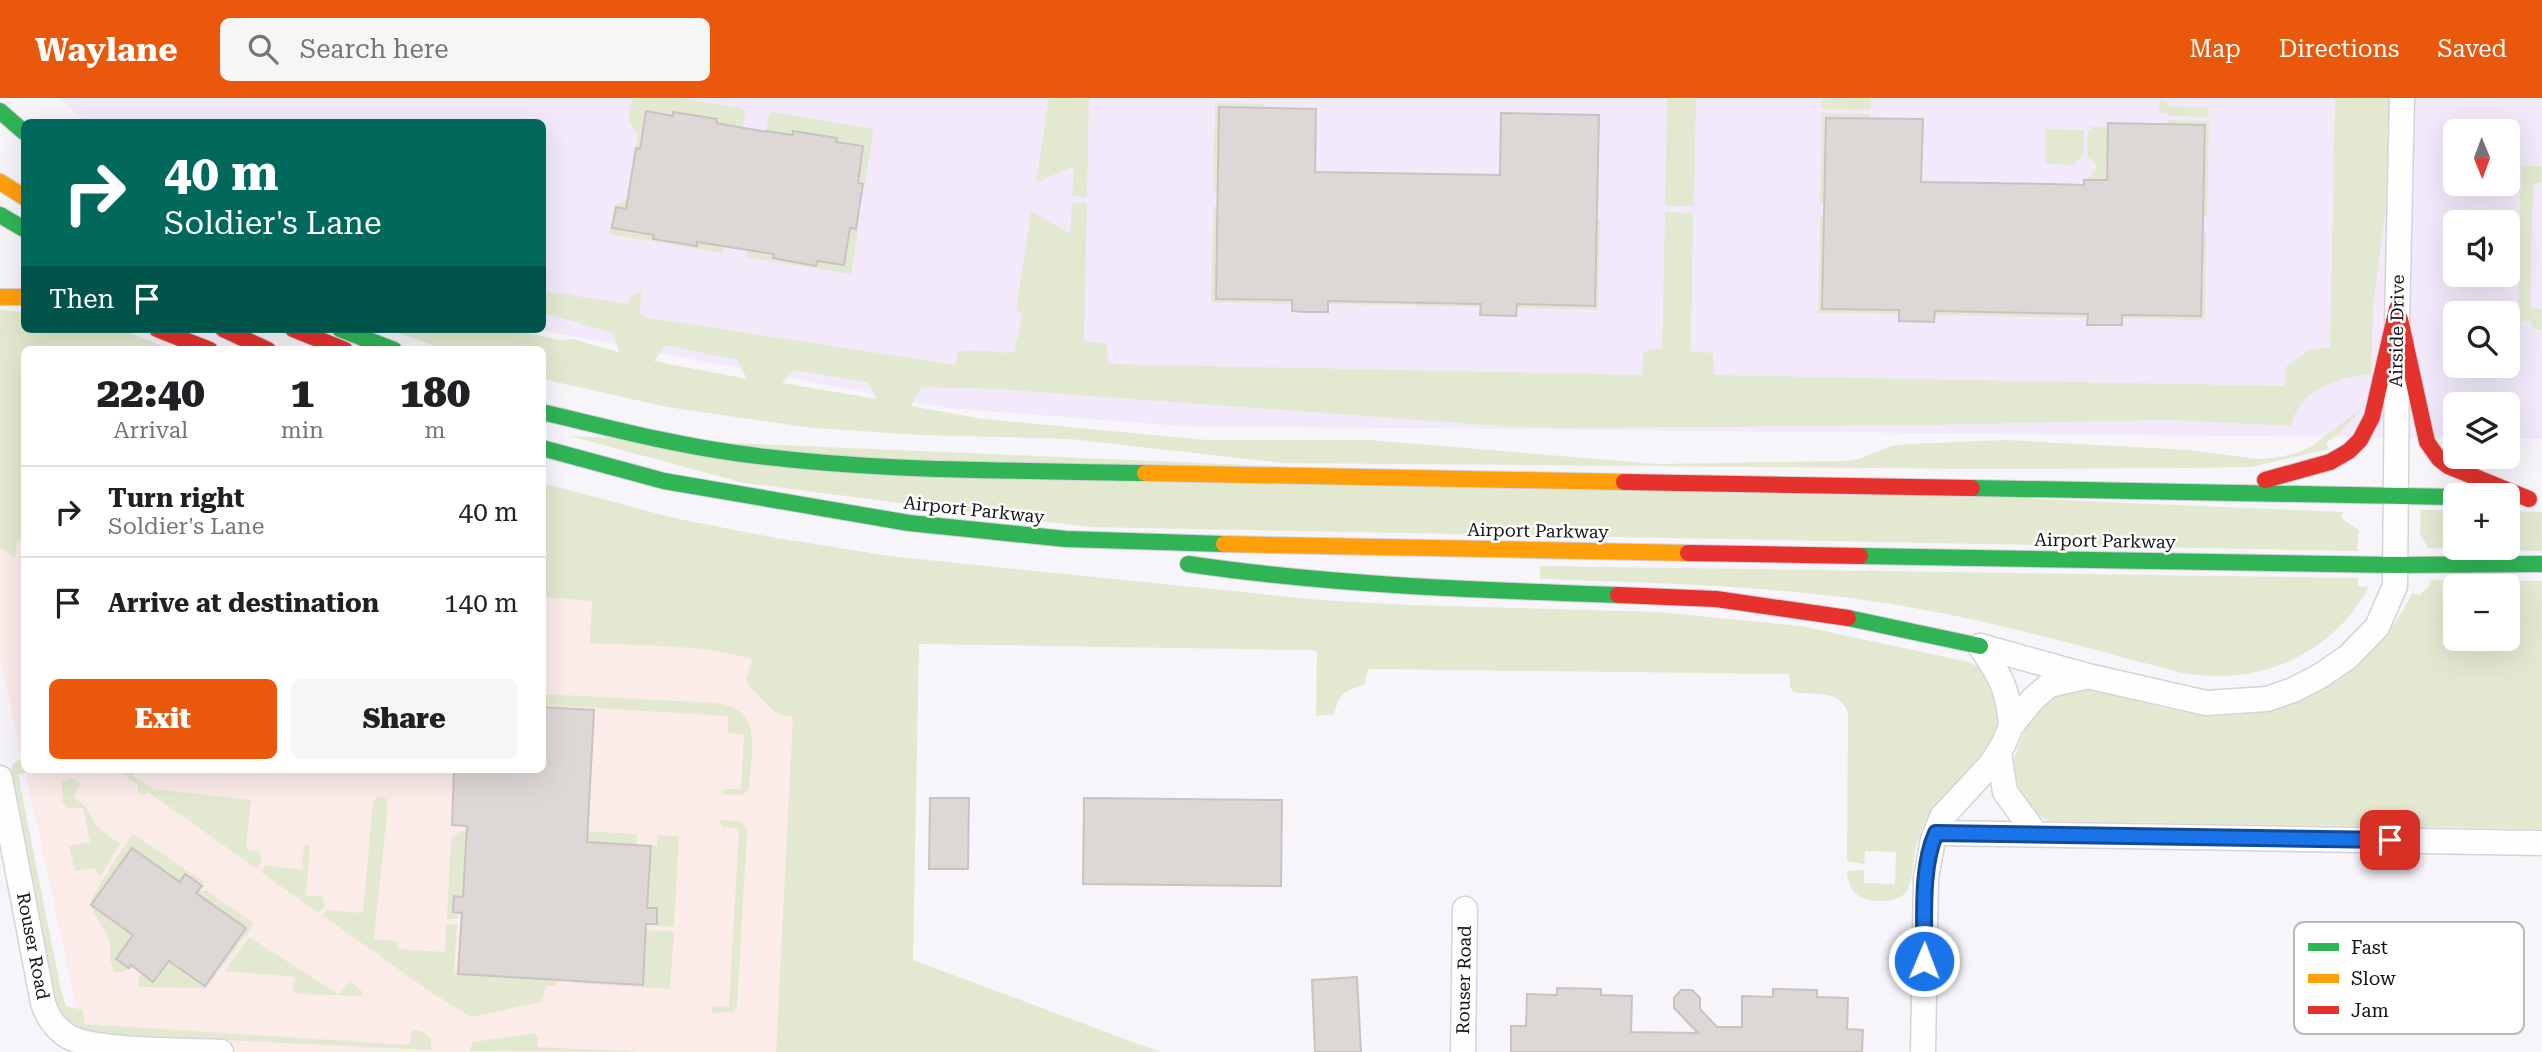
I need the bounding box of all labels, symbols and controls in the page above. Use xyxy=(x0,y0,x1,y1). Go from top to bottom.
search box xyxy=(220,18,710,81)
text: Waylane xyxy=(35,30,178,69)
icon: search xyxy=(244,30,282,68)
text: Search here xyxy=(300,34,449,64)
text: Map xyxy=(2189,35,2241,63)
text: Directions xyxy=(2279,35,2399,63)
text: Saved xyxy=(2437,35,2507,63)
north arrow xyxy=(2443,119,2520,196)
map controls xyxy=(2443,119,2520,651)
text: 40 m xyxy=(164,145,279,202)
icon: right xyxy=(49,147,140,238)
text: Soldier's Lane xyxy=(164,204,382,242)
button: sound xyxy=(2443,210,2520,287)
street label: Airside Drive xyxy=(2385,274,2408,388)
icon: arrive xyxy=(128,280,166,318)
text: Then xyxy=(49,284,114,314)
button: search xyxy=(2443,301,2520,378)
text: 22:40 xyxy=(97,368,205,417)
text: 1 xyxy=(290,368,314,417)
text: 180 xyxy=(400,368,470,417)
button: layers xyxy=(2443,392,2520,469)
text: Arrival xyxy=(113,417,188,444)
text: min xyxy=(281,417,324,444)
text: m xyxy=(424,417,445,444)
text: Turn right xyxy=(108,483,244,513)
button: + xyxy=(2443,483,2520,560)
street label: Airport Parkway xyxy=(903,492,1046,527)
icon: right xyxy=(49,493,87,531)
text: 40 m xyxy=(459,497,518,527)
text: Soldier's Lane xyxy=(108,513,264,540)
street label: Airport Parkway xyxy=(1467,519,1609,542)
street label: Airport Parkway xyxy=(2034,529,2176,552)
button: − xyxy=(2443,574,2520,651)
icon: arrive xyxy=(49,584,87,622)
text: Arrive at destination xyxy=(108,588,379,618)
text: 140 m xyxy=(444,588,518,618)
button: Exit xyxy=(49,679,277,759)
button: Share xyxy=(291,679,518,759)
pin xyxy=(2360,810,2420,870)
icon: arrive xyxy=(2371,821,2409,859)
street label: Rouser Road xyxy=(13,890,54,1002)
legend xyxy=(2294,922,2524,1034)
position arrow xyxy=(1887,924,1961,998)
street label: Rouser Road xyxy=(1452,925,1475,1035)
text: Fast xyxy=(2351,936,2388,959)
text: Slow xyxy=(2351,967,2396,990)
text: Jam xyxy=(2351,999,2389,1022)

